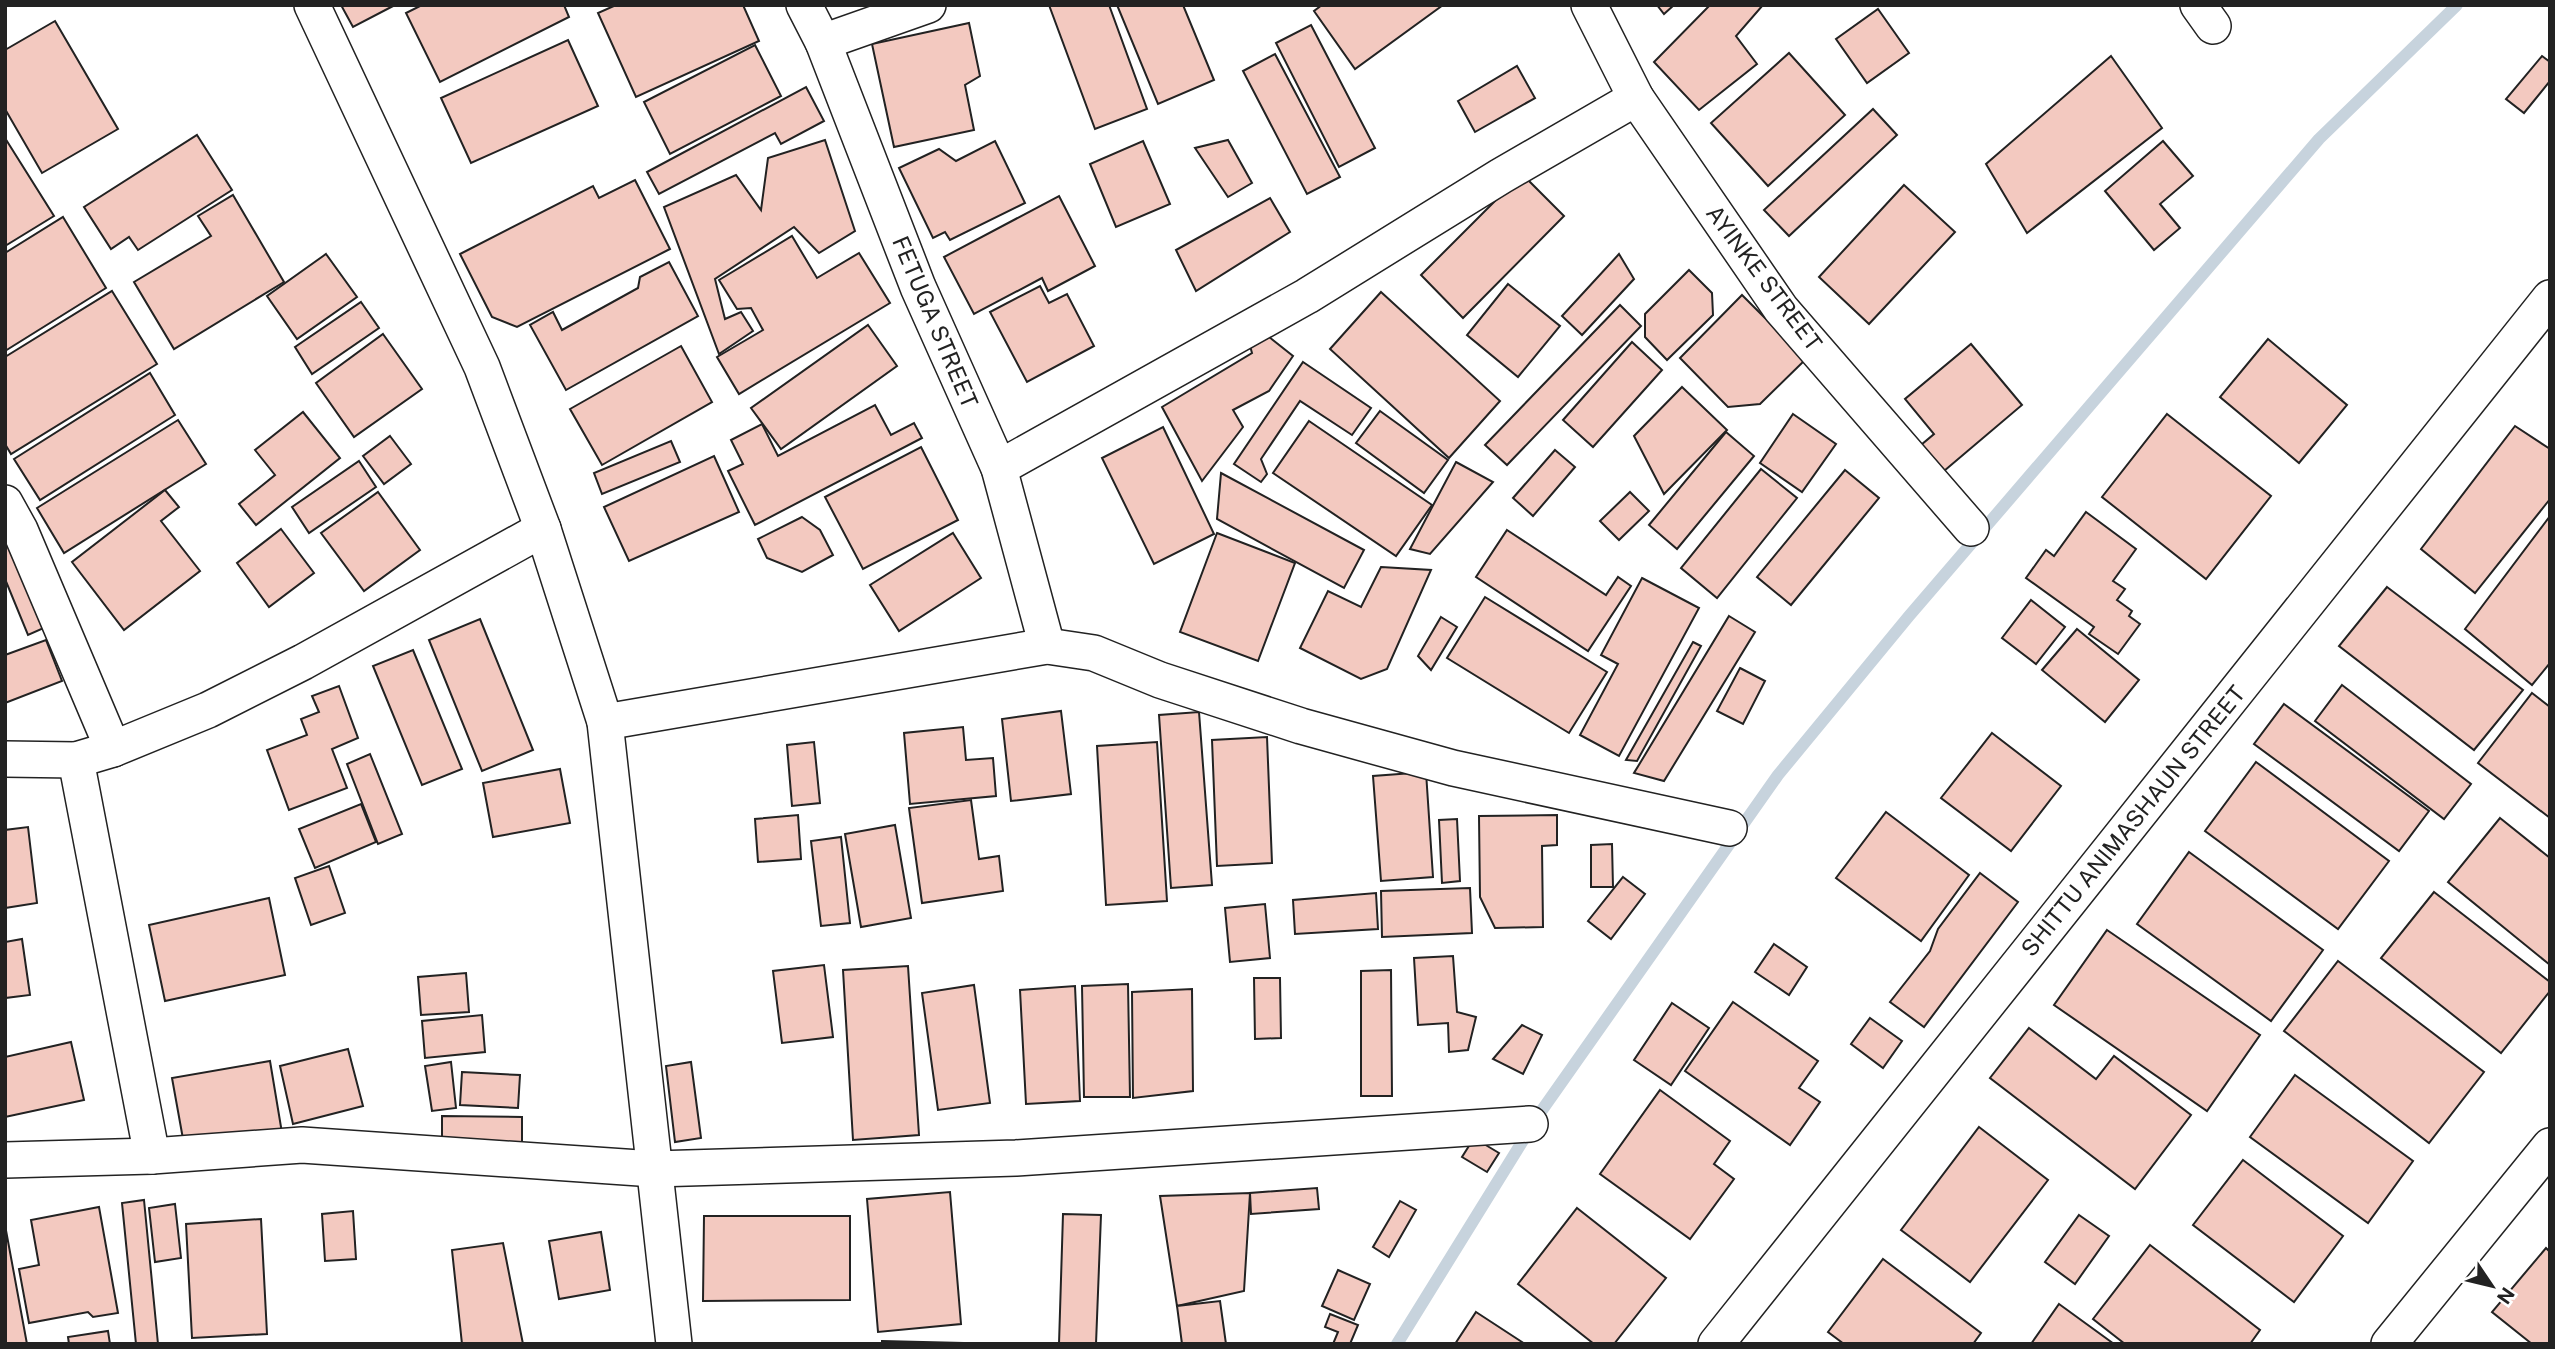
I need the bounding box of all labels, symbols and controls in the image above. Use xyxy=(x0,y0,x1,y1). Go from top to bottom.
street label: AYINKE STREET xyxy=(1701,200,1828,356)
street label: FETUGA STREET xyxy=(887,232,984,412)
street label: SHITTU ANIMASHAUN STREET xyxy=(2015,680,2250,961)
north arrow xyxy=(2457,1251,2527,1321)
text: N xyxy=(2493,1283,2519,1308)

